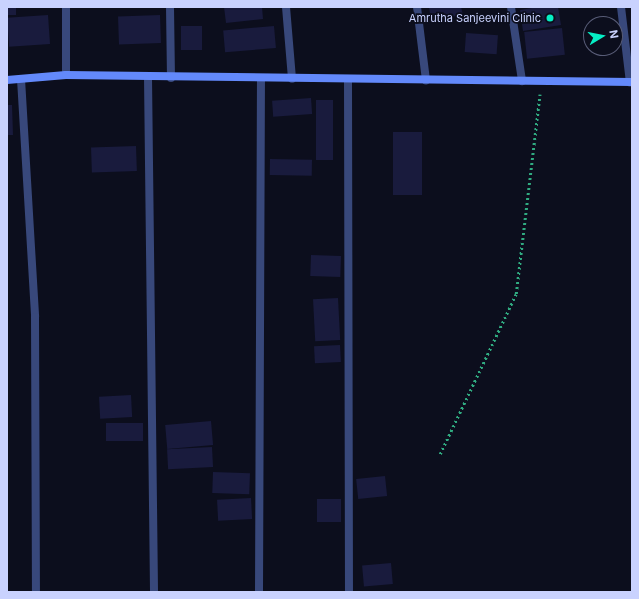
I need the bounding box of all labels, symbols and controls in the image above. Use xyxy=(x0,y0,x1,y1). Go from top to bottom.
place label: Amrutha Sanjeevini Clinic xyxy=(409,11,541,25)
marker: Amrutha Sanjeevini Clinic xyxy=(544,12,556,24)
north arrow xyxy=(583,16,623,56)
text: N xyxy=(606,29,621,39)

